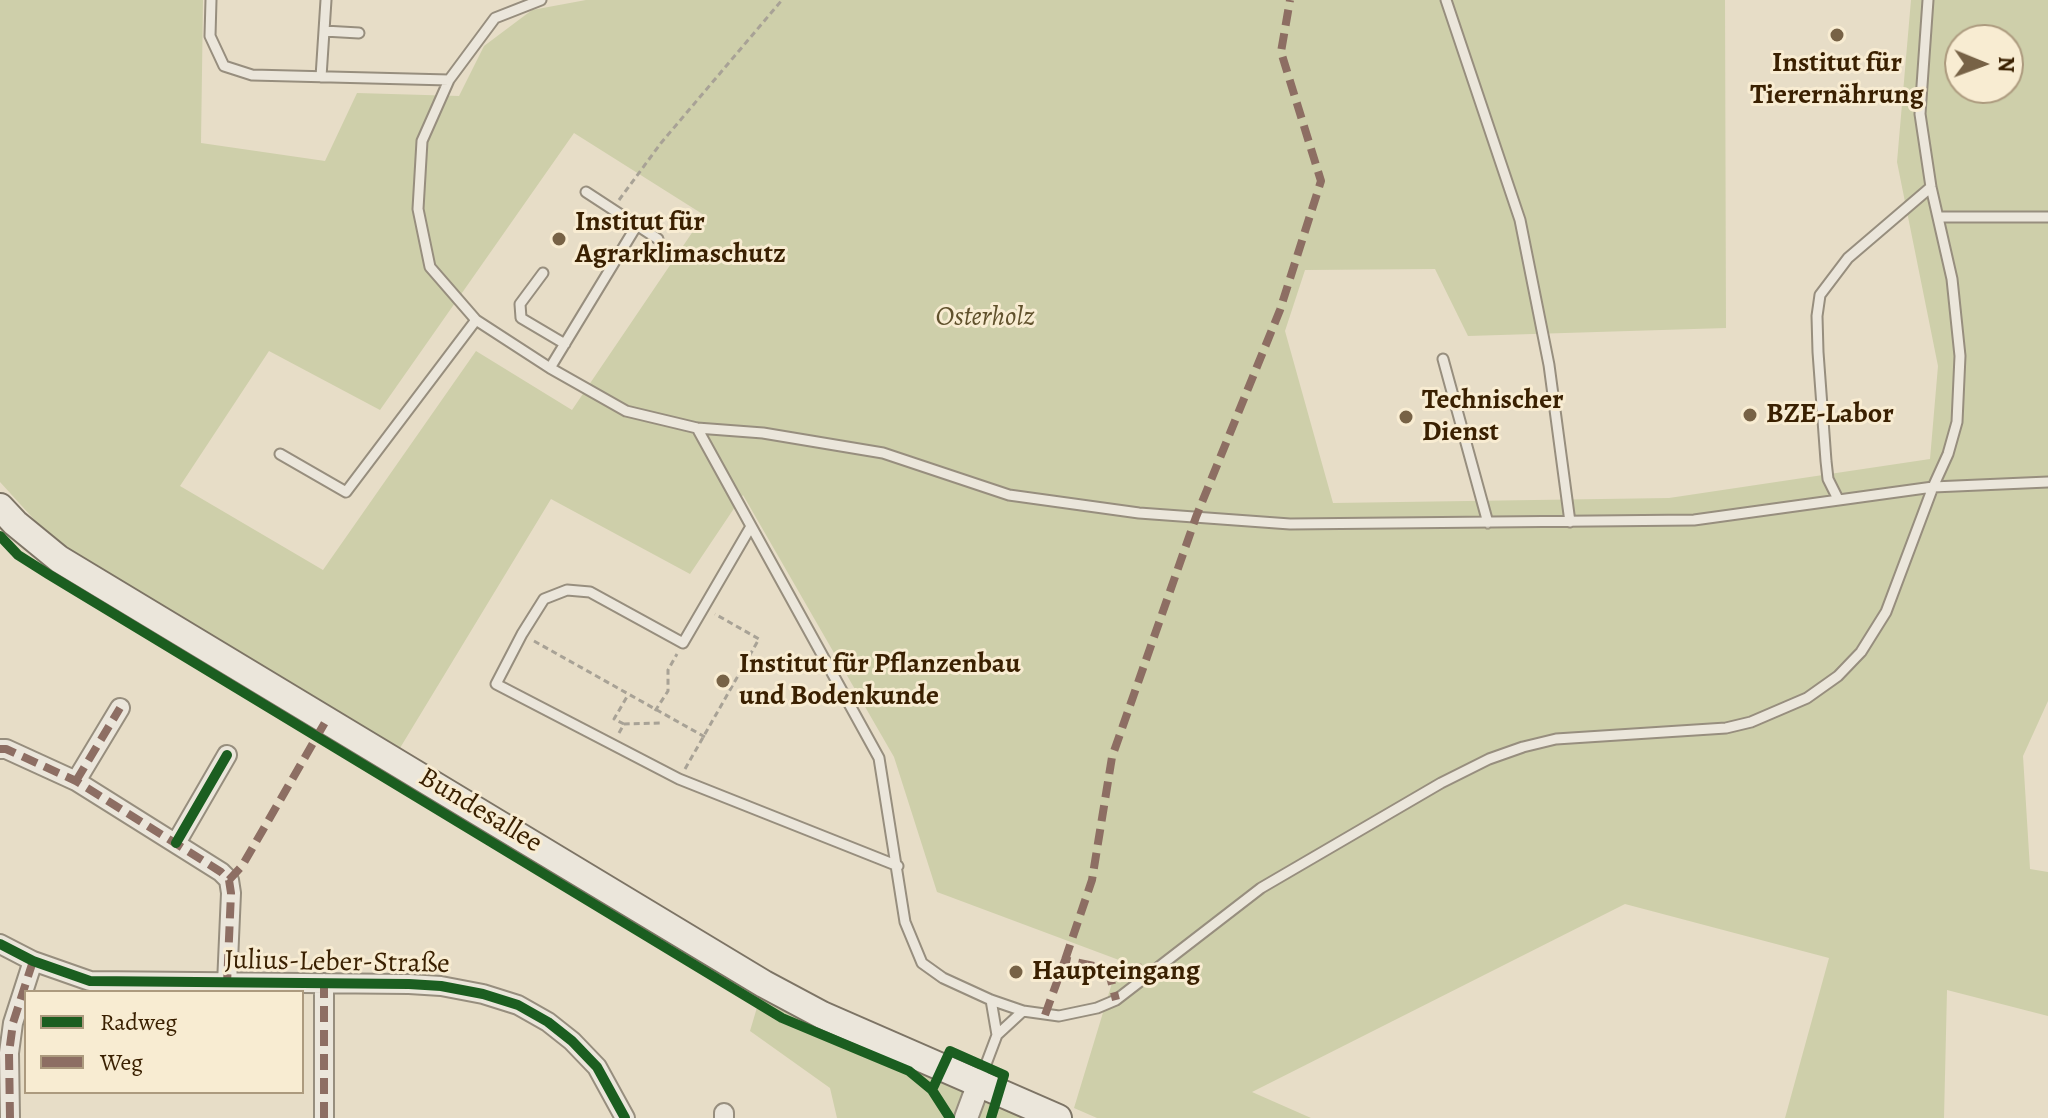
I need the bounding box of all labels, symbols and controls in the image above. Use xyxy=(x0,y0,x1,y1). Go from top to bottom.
north arrow xyxy=(1944,24,2024,104)
marker: Institut für Tierernährung xyxy=(1828,26,1846,44)
place label: Institut für Tierernährung xyxy=(1750,47,1924,113)
text: N xyxy=(1991,56,2021,73)
place label: Institut für Agrarklimaschutz xyxy=(575,206,786,272)
marker: Institut für Agrarklimaschutz xyxy=(550,230,568,248)
park label: Osterholz xyxy=(936,301,1034,335)
place label: Technischer Dienst xyxy=(1422,384,1564,450)
place label: BZE-Labor xyxy=(1766,398,1894,432)
marker: BZE-Labor xyxy=(1741,406,1759,424)
marker: Technischer Dienst xyxy=(1397,408,1415,426)
place label: Institut für Pflanzenbau und Bodenkunde xyxy=(739,648,1021,714)
marker: Institut für Pflanzenbau und Bodenkunde xyxy=(714,672,732,690)
street label: Bundesallee xyxy=(412,761,548,861)
street label: Julius-Leber-Straße xyxy=(224,944,450,982)
place label: Haupteingang xyxy=(1032,955,1200,989)
marker: Haupteingang xyxy=(1007,963,1025,981)
legend xyxy=(24,990,304,1094)
text: Radweg xyxy=(100,1006,177,1038)
text: Weg xyxy=(100,1046,143,1078)

